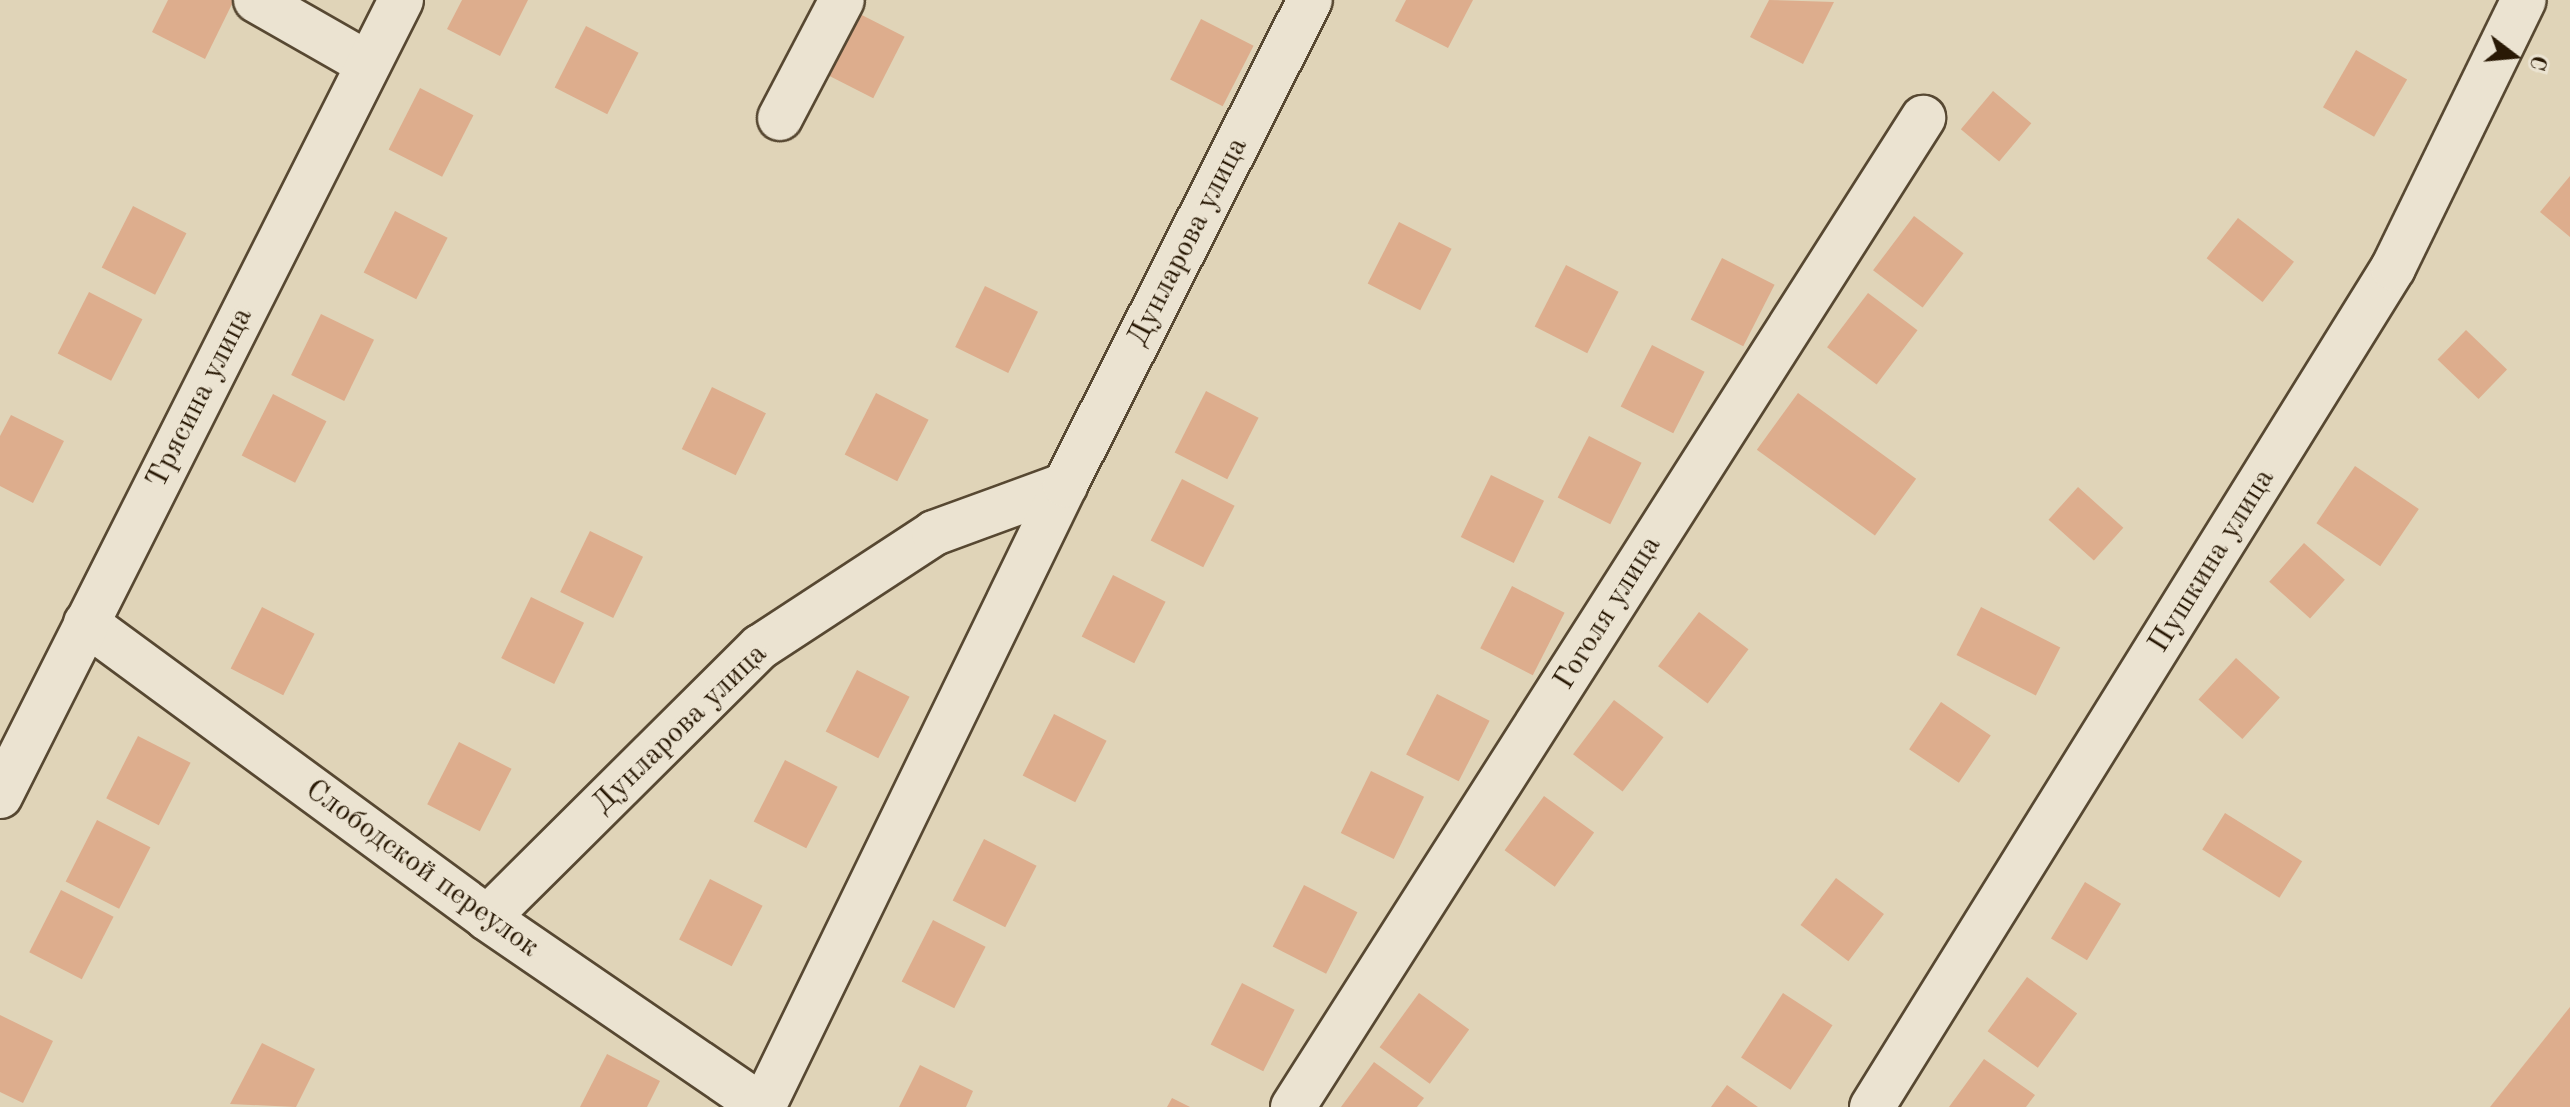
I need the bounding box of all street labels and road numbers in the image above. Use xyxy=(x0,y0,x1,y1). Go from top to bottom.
street label: Дунларова улица xyxy=(1120,132,1256,352)
street label: Трясина улица xyxy=(139,302,261,494)
street label: Пушкина улица xyxy=(2141,462,2283,660)
street label: Гоголя улица xyxy=(1547,529,1669,697)
street label: Дунларова улица xyxy=(585,636,775,822)
street label: Слободской переулок xyxy=(298,772,546,966)

